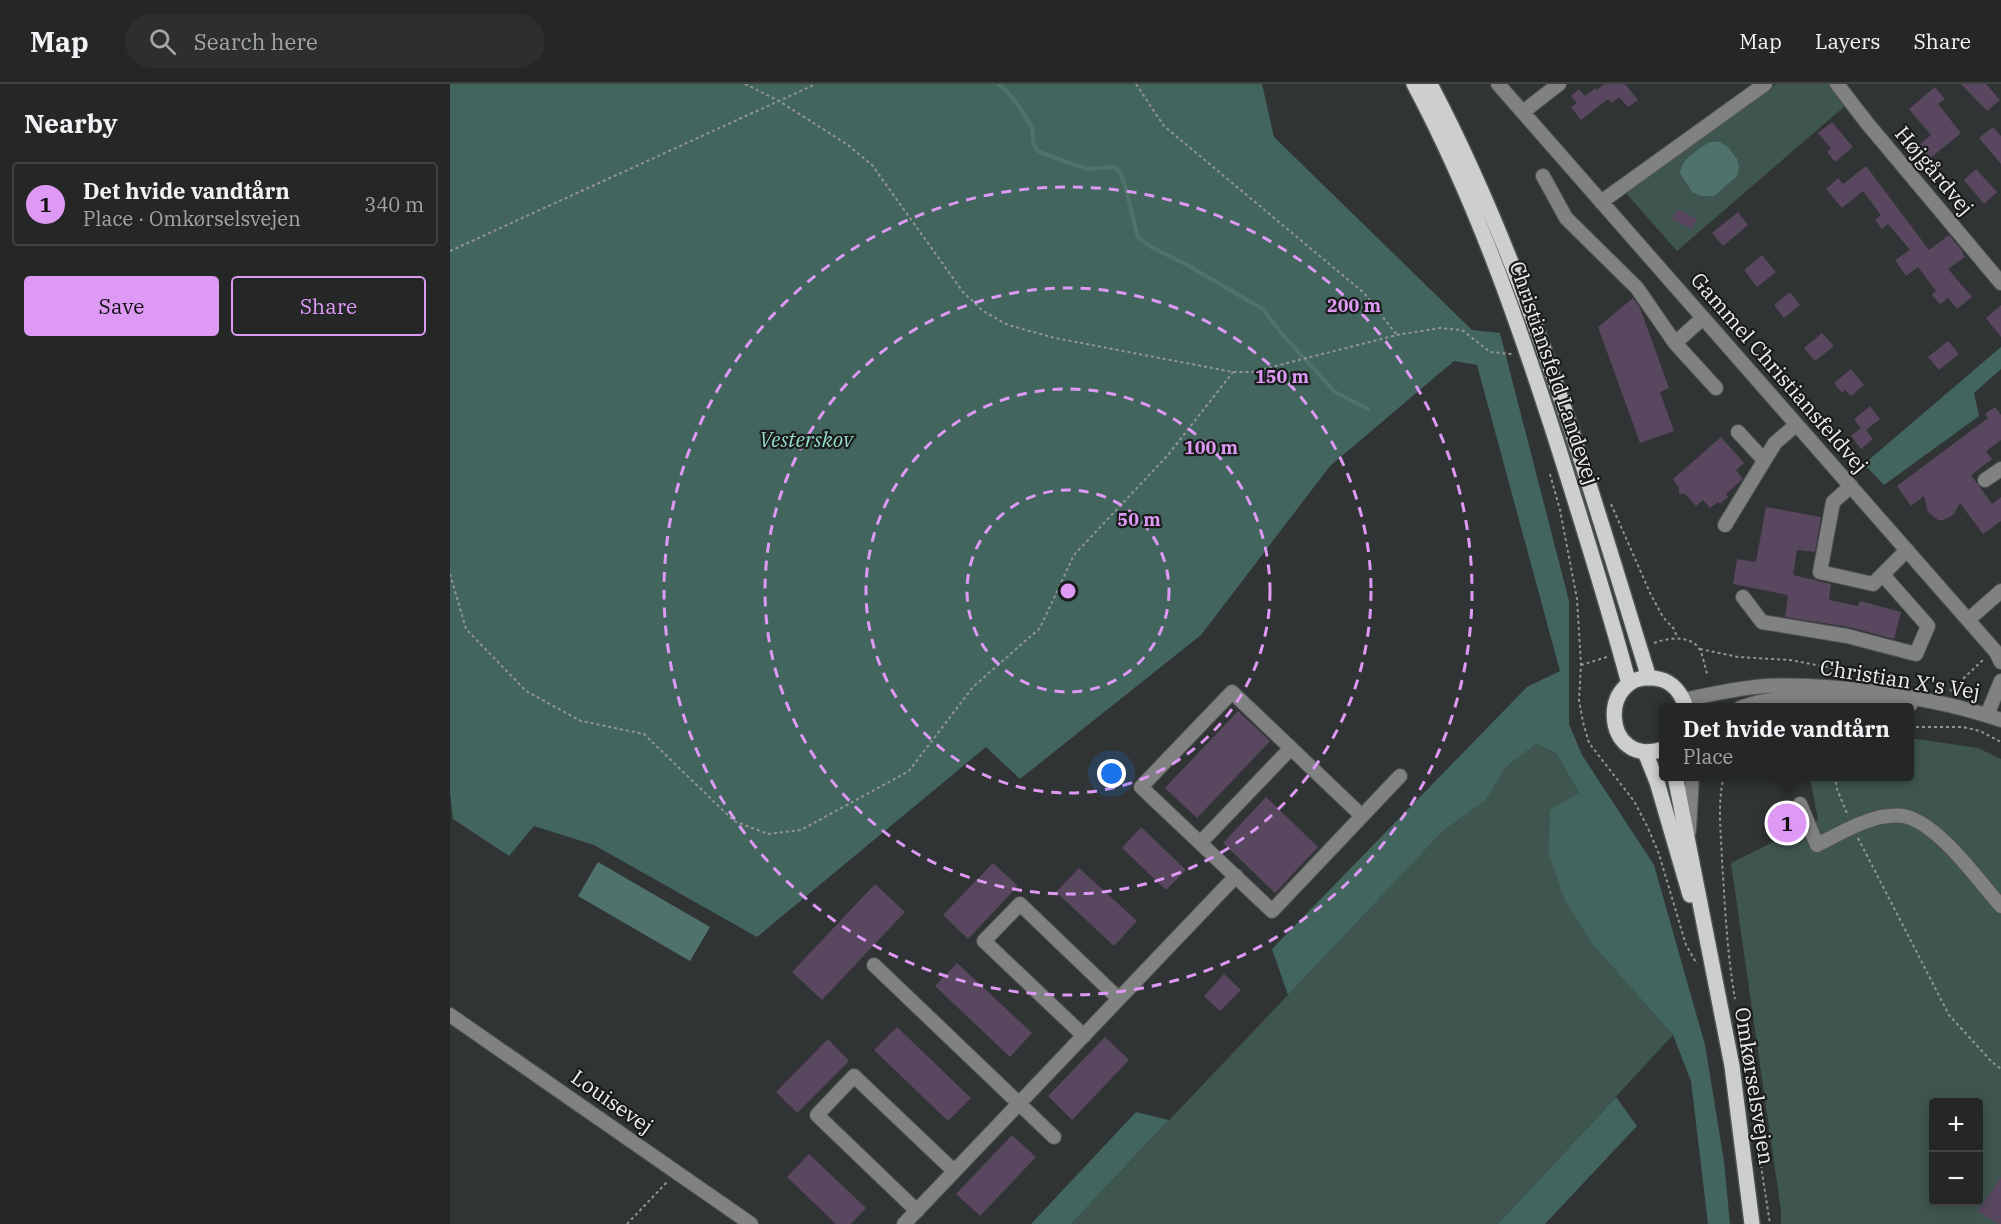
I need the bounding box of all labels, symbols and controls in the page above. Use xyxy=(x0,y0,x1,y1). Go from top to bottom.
search box xyxy=(125,14,545,68)
text: Map xyxy=(30,23,89,60)
icon: search xyxy=(146,25,179,58)
text: Search here xyxy=(194,27,318,56)
text: Map xyxy=(1739,27,1782,55)
text: Layers xyxy=(1815,27,1881,55)
text: Share xyxy=(1914,27,1971,55)
text: Nearby xyxy=(24,106,118,140)
street label: Højgårdvej xyxy=(1889,120,1980,221)
text: Det hvide vandtårn xyxy=(83,176,290,205)
text: 1 xyxy=(40,191,52,218)
text: 340 m xyxy=(364,191,424,218)
text: Place · Omkørselsvejen xyxy=(83,205,301,232)
street label: Christiansfeld Landevej xyxy=(1504,257,1606,488)
street label: Gammel Christiansfeldvej xyxy=(1685,266,1875,479)
button: Save xyxy=(24,276,219,336)
button: Share xyxy=(231,276,426,336)
text: 200 m xyxy=(1327,294,1382,317)
text: 150 m xyxy=(1255,365,1310,388)
park label: Vesterskov xyxy=(759,425,855,453)
text: 100 m xyxy=(1184,436,1239,459)
text: 50 m xyxy=(1117,508,1161,531)
centre of rings xyxy=(1058,581,1078,601)
street label: Christian X's Vej xyxy=(1818,653,1982,705)
popup xyxy=(1659,703,1914,781)
text: Det hvide vandtårn xyxy=(1683,714,1890,743)
text: Place xyxy=(1683,743,1733,770)
your location xyxy=(1097,759,1126,788)
pin: 1 xyxy=(1768,800,1806,846)
street label: Omkørselsvejen xyxy=(1729,1005,1781,1167)
street label: Louisevej xyxy=(566,1063,659,1140)
map controls xyxy=(1929,1098,1983,1206)
button: + xyxy=(1929,1098,1983,1152)
button: − xyxy=(1929,1152,1983,1206)

